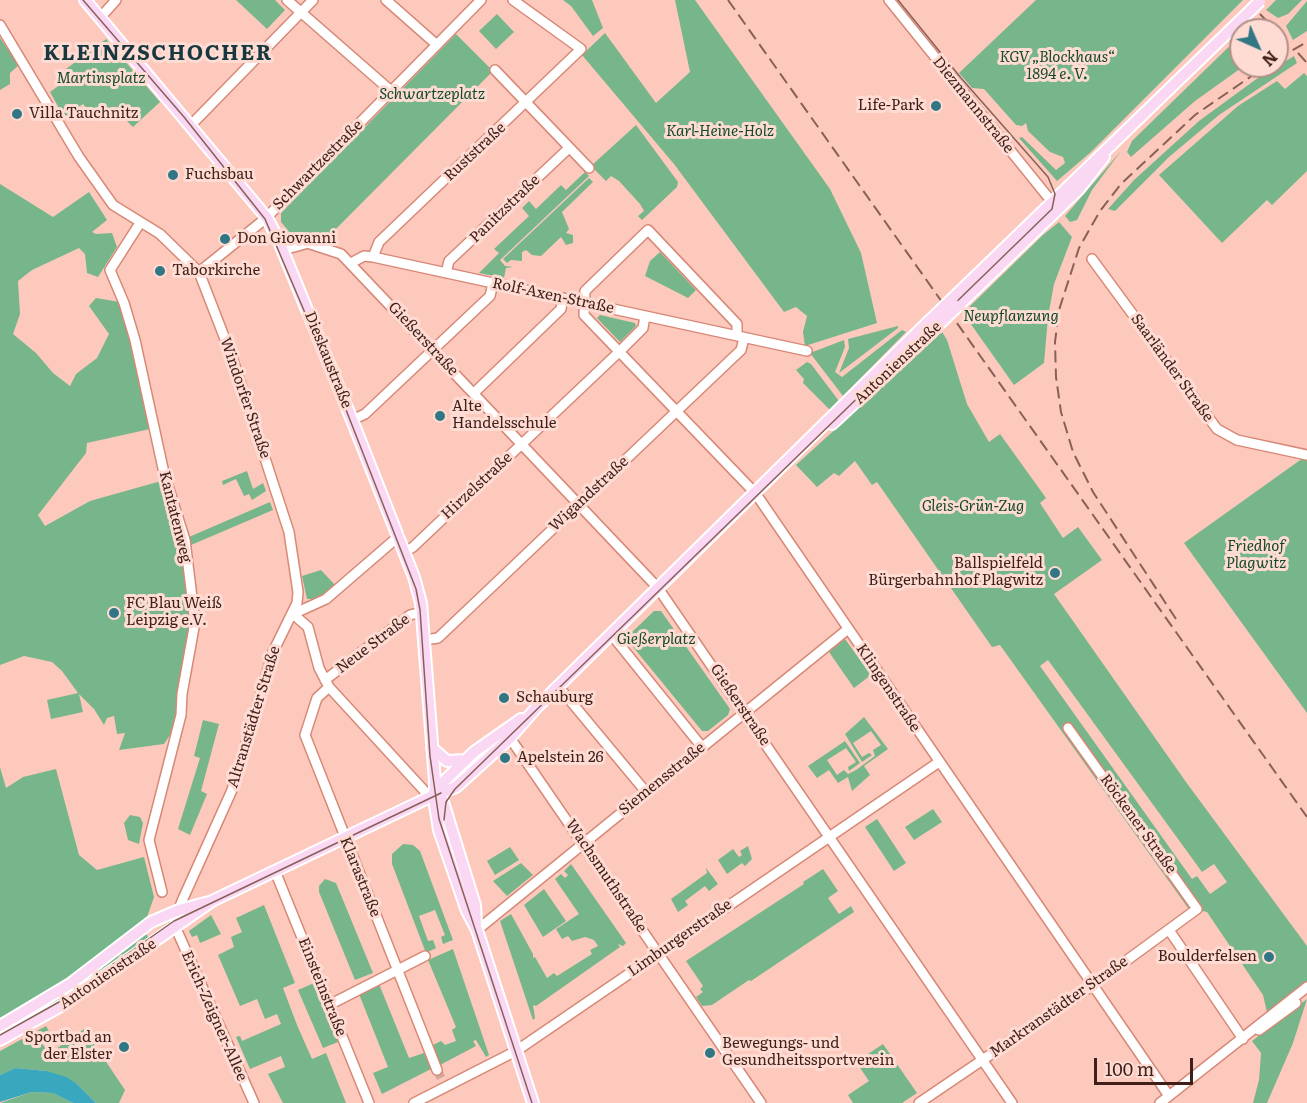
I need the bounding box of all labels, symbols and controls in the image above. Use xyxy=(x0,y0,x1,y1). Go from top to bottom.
north arrow xyxy=(1229,18,1289,78)
district label: KLEINZSCHOCHER xyxy=(43,41,273,67)
text: N xyxy=(1257,46,1284,73)
park label: KGV „Blockhaus“ 1894 e. V. xyxy=(999,49,1115,84)
street label: Diezmannstraße xyxy=(929,53,1017,157)
park label: Martinsplatz xyxy=(57,70,145,88)
park label: Schwartzeplatz xyxy=(379,86,485,104)
place label: Life-Park xyxy=(858,97,924,115)
marker: Life-Park xyxy=(929,99,943,113)
place label: Villa Tauchnitz xyxy=(29,105,138,123)
marker: Villa Tauchnitz xyxy=(10,107,24,121)
street label: Schwartzestraße xyxy=(269,116,367,214)
street label: Ruststraße xyxy=(440,119,510,185)
park label: Karl-Heine-Holz xyxy=(666,123,774,141)
place label: Fuchsbau xyxy=(185,166,253,184)
marker: Fuchsbau xyxy=(166,168,180,182)
street label: Panitzstraße xyxy=(466,171,544,247)
place label: Don Giovanni xyxy=(237,230,336,248)
marker: Don Giovanni xyxy=(218,232,232,246)
place label: Taborkirche xyxy=(172,262,260,280)
marker: Taborkirche xyxy=(153,264,167,278)
street label: Rolf-Axen-Straße xyxy=(490,274,616,318)
street label: Gießerstraße xyxy=(384,298,462,380)
park label: Neupflanzung xyxy=(963,308,1059,326)
street label: Dieskaustraße xyxy=(300,309,356,411)
street label: Saarländer Straße xyxy=(1127,311,1217,425)
street label: Antonienstraße xyxy=(851,318,945,408)
street label: Windorfer Straße xyxy=(216,335,274,461)
place label: Alte Handelsschule xyxy=(452,398,557,433)
marker: Alte Handelsschule xyxy=(433,409,447,423)
street label: Hirzelstraße xyxy=(438,449,516,523)
street label: Wigandstraße xyxy=(546,453,632,535)
street label: Kantatenweg xyxy=(155,469,195,565)
park label: Gleis-Grün-Zug xyxy=(922,498,1024,516)
park label: Friedhof Plagwitz xyxy=(1226,538,1286,573)
place label: Ballspielfeld Bürgerbahnhof Plagwitz xyxy=(868,555,1043,590)
marker: Ballspielfeld Bürgerbahnhof Plagwitz xyxy=(1048,566,1062,580)
place label: FC Blau Weiß Leipzig e.V. xyxy=(126,595,222,630)
marker: FC Blau Weiß Leipzig e.V. xyxy=(107,606,121,620)
street label: Neue Straße xyxy=(333,610,413,678)
park label: Gießerplatz xyxy=(617,631,695,649)
street label: Klingenstraße xyxy=(852,641,924,735)
street label: Altranstädter Straße xyxy=(224,644,284,790)
street label: Gießerstraße xyxy=(706,661,774,749)
place label: Schauburg xyxy=(516,689,593,707)
marker: Schauburg xyxy=(497,691,511,705)
street label: Siemensstraße xyxy=(615,739,709,819)
place label: Apelstein 26 xyxy=(517,749,604,767)
marker: Apelstein 26 xyxy=(498,751,512,765)
street label: Röckener Straße xyxy=(1096,771,1180,877)
street label: Wachsmuthstraße xyxy=(561,816,651,936)
street label: Klarastraße xyxy=(336,834,384,920)
street label: Limburgerstraße xyxy=(625,895,735,981)
street label: Antonienstraße xyxy=(56,935,160,1013)
street label: Einsteinstraße xyxy=(294,935,350,1039)
street label: Erich-Zeigner-Allee xyxy=(177,948,251,1084)
place label: Boulderfelsen xyxy=(1158,948,1257,966)
marker: Boulderfelsen xyxy=(1262,950,1276,964)
street label: Markranstädter Straße xyxy=(987,953,1131,1061)
place label: Sportbad an der Elster xyxy=(25,1029,112,1064)
place label: Bewegungs- und Gesundheitssportverein xyxy=(722,1035,894,1070)
marker: Sportbad an der Elster xyxy=(117,1040,131,1054)
marker: Bewegungs- und Gesundheitssportverein xyxy=(703,1046,717,1060)
scale bar xyxy=(1097,1046,1196,1084)
text: 100 m xyxy=(1105,1055,1154,1082)

